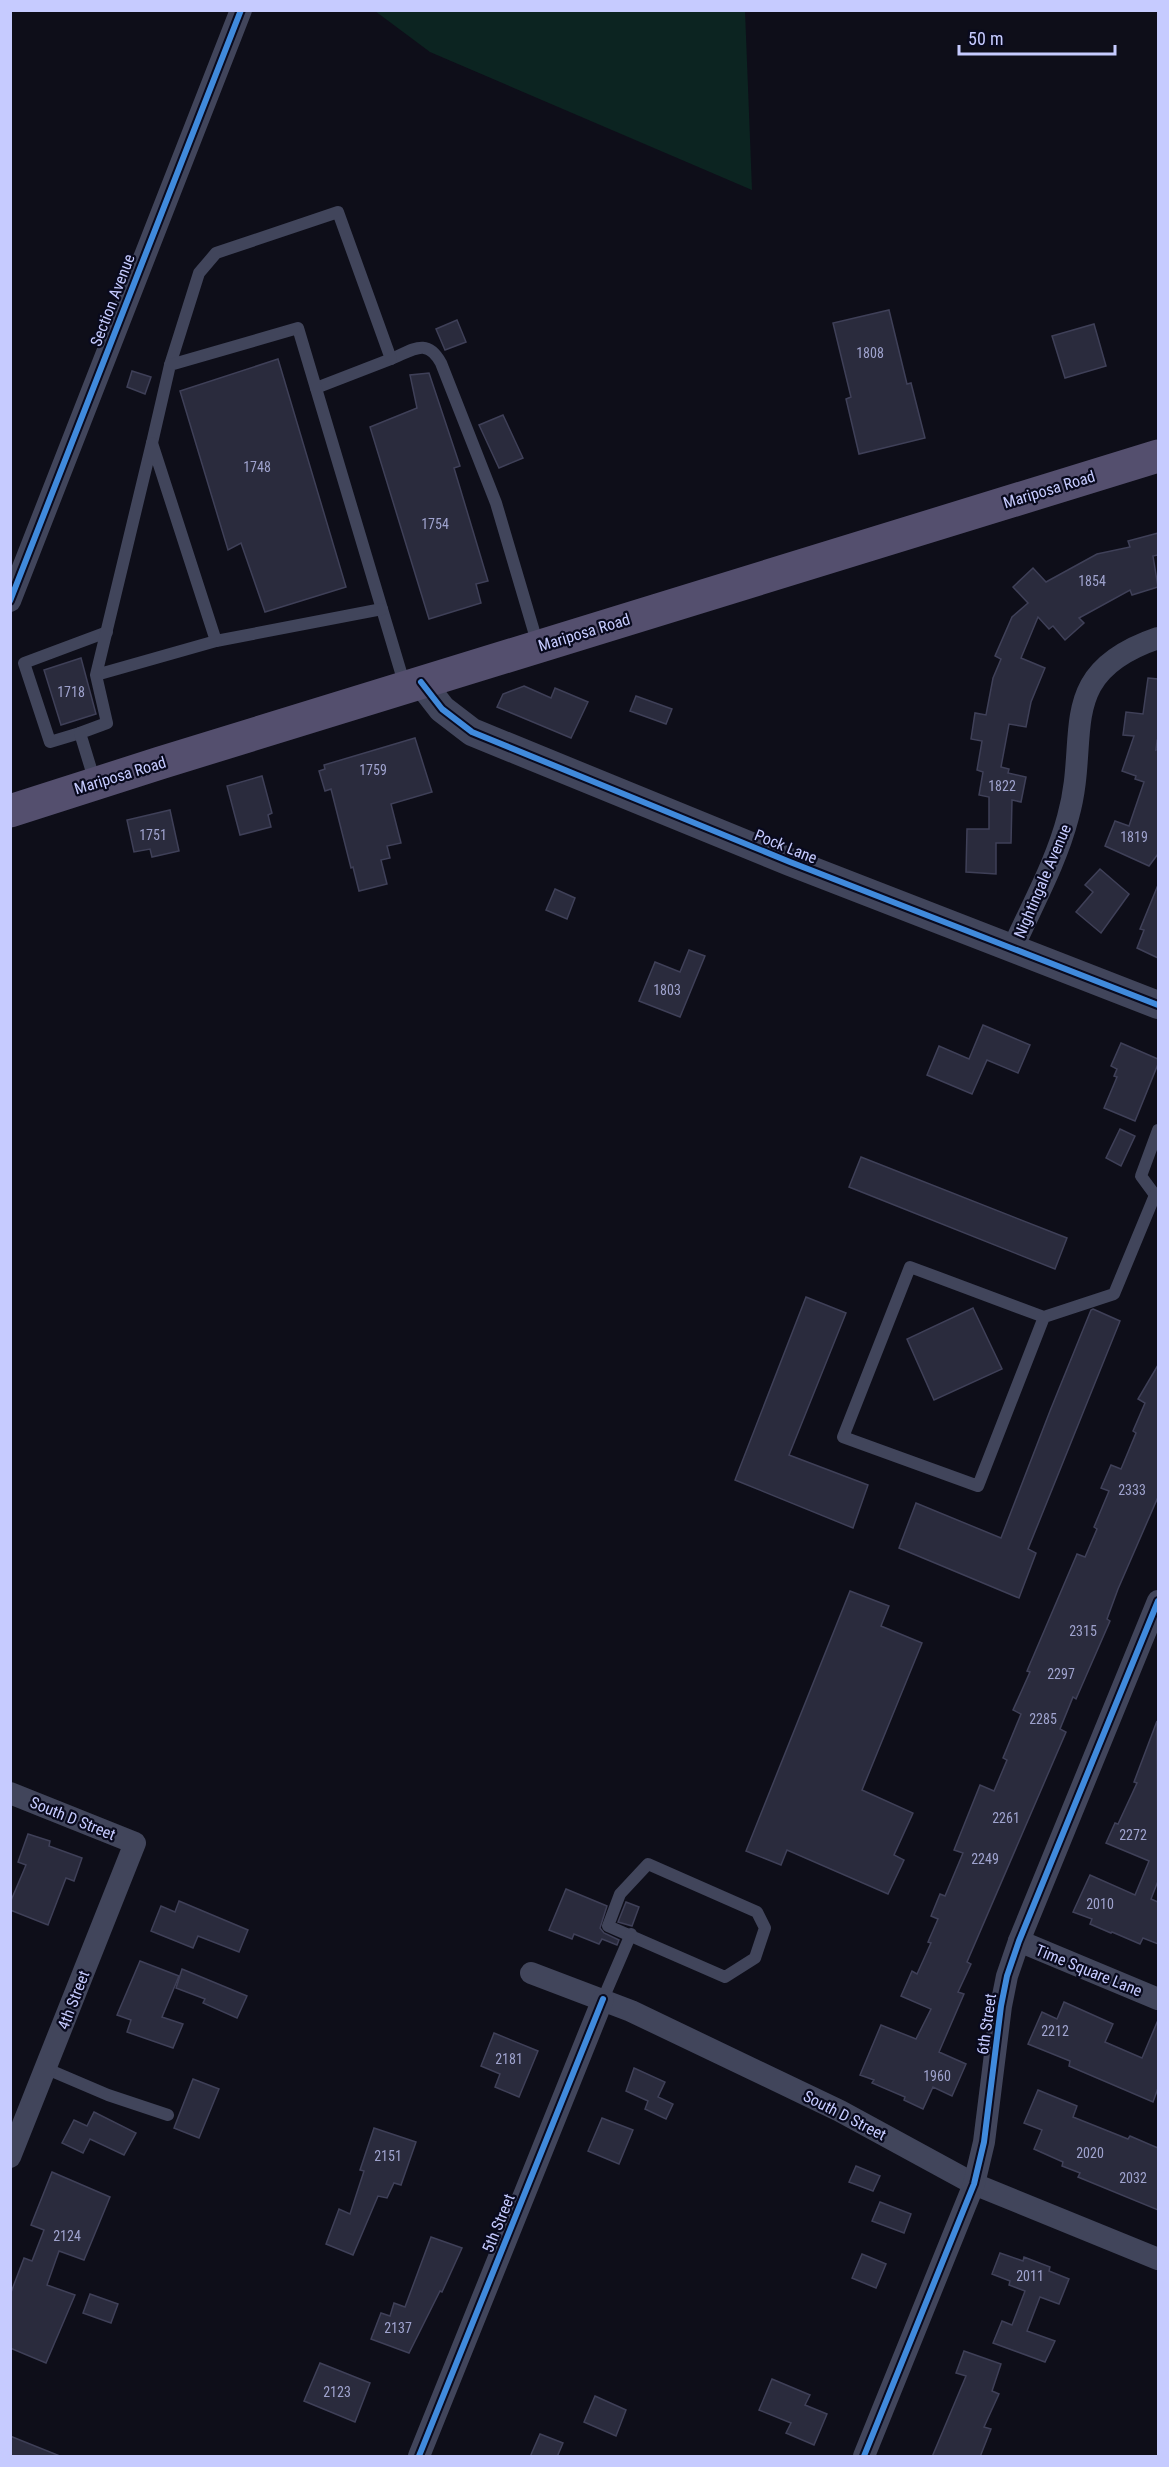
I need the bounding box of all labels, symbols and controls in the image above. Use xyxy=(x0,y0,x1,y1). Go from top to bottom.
scale bar xyxy=(959,18,1115,56)
text: 50 m xyxy=(968,28,1003,49)
street label: Section Avenue xyxy=(86,251,139,349)
house number: 1808 xyxy=(856,345,884,361)
house number: 1748 xyxy=(243,459,271,475)
street label: Mariposa Road xyxy=(1001,467,1097,512)
house number: 1754 xyxy=(421,516,449,532)
house number: 1854 xyxy=(1078,573,1106,589)
street label: Mariposa Road xyxy=(536,610,632,655)
house number: 1718 xyxy=(57,684,85,700)
street label: Mariposa Road xyxy=(72,753,168,798)
house number: 1759 xyxy=(359,762,387,778)
house number: 1822 xyxy=(988,778,1016,794)
street label: Nightingale Avenue xyxy=(1010,821,1075,941)
street label: Pock Lane xyxy=(752,825,820,868)
house number: 1751 xyxy=(139,827,167,843)
house number: 1819 xyxy=(1120,829,1148,845)
house number: 1803 xyxy=(653,982,681,998)
house number: 2333 xyxy=(1118,1482,1146,1498)
house number: 2315 xyxy=(1069,1623,1097,1639)
house number: 2297 xyxy=(1047,1666,1075,1682)
house number: 2285 xyxy=(1029,1711,1057,1727)
street label: South D Street xyxy=(27,1793,119,1844)
house number: 2261 xyxy=(992,1810,1020,1826)
house number: 2272 xyxy=(1119,1827,1147,1843)
house number: 2249 xyxy=(971,1851,999,1867)
house number: 2010 xyxy=(1086,1896,1114,1912)
street label: Time Square Lane xyxy=(1033,1940,1145,2001)
street label: 4th Street xyxy=(54,1968,93,2032)
street label: 6th Street xyxy=(973,1992,1000,2056)
house number: 2212 xyxy=(1041,2023,1069,2039)
house number: 2181 xyxy=(495,2051,523,2067)
house number: 1960 xyxy=(923,2068,951,2084)
street label: South D Street xyxy=(800,2086,890,2145)
house number: 2020 xyxy=(1076,2145,1104,2161)
house number: 2151 xyxy=(374,2148,402,2164)
house number: 2032 xyxy=(1119,2170,1147,2186)
street label: 5th Street xyxy=(478,2191,519,2255)
house number: 2124 xyxy=(53,2228,81,2244)
house number: 2011 xyxy=(1016,2268,1044,2284)
house number: 2137 xyxy=(384,2320,412,2336)
house number: 2123 xyxy=(323,2384,351,2400)

